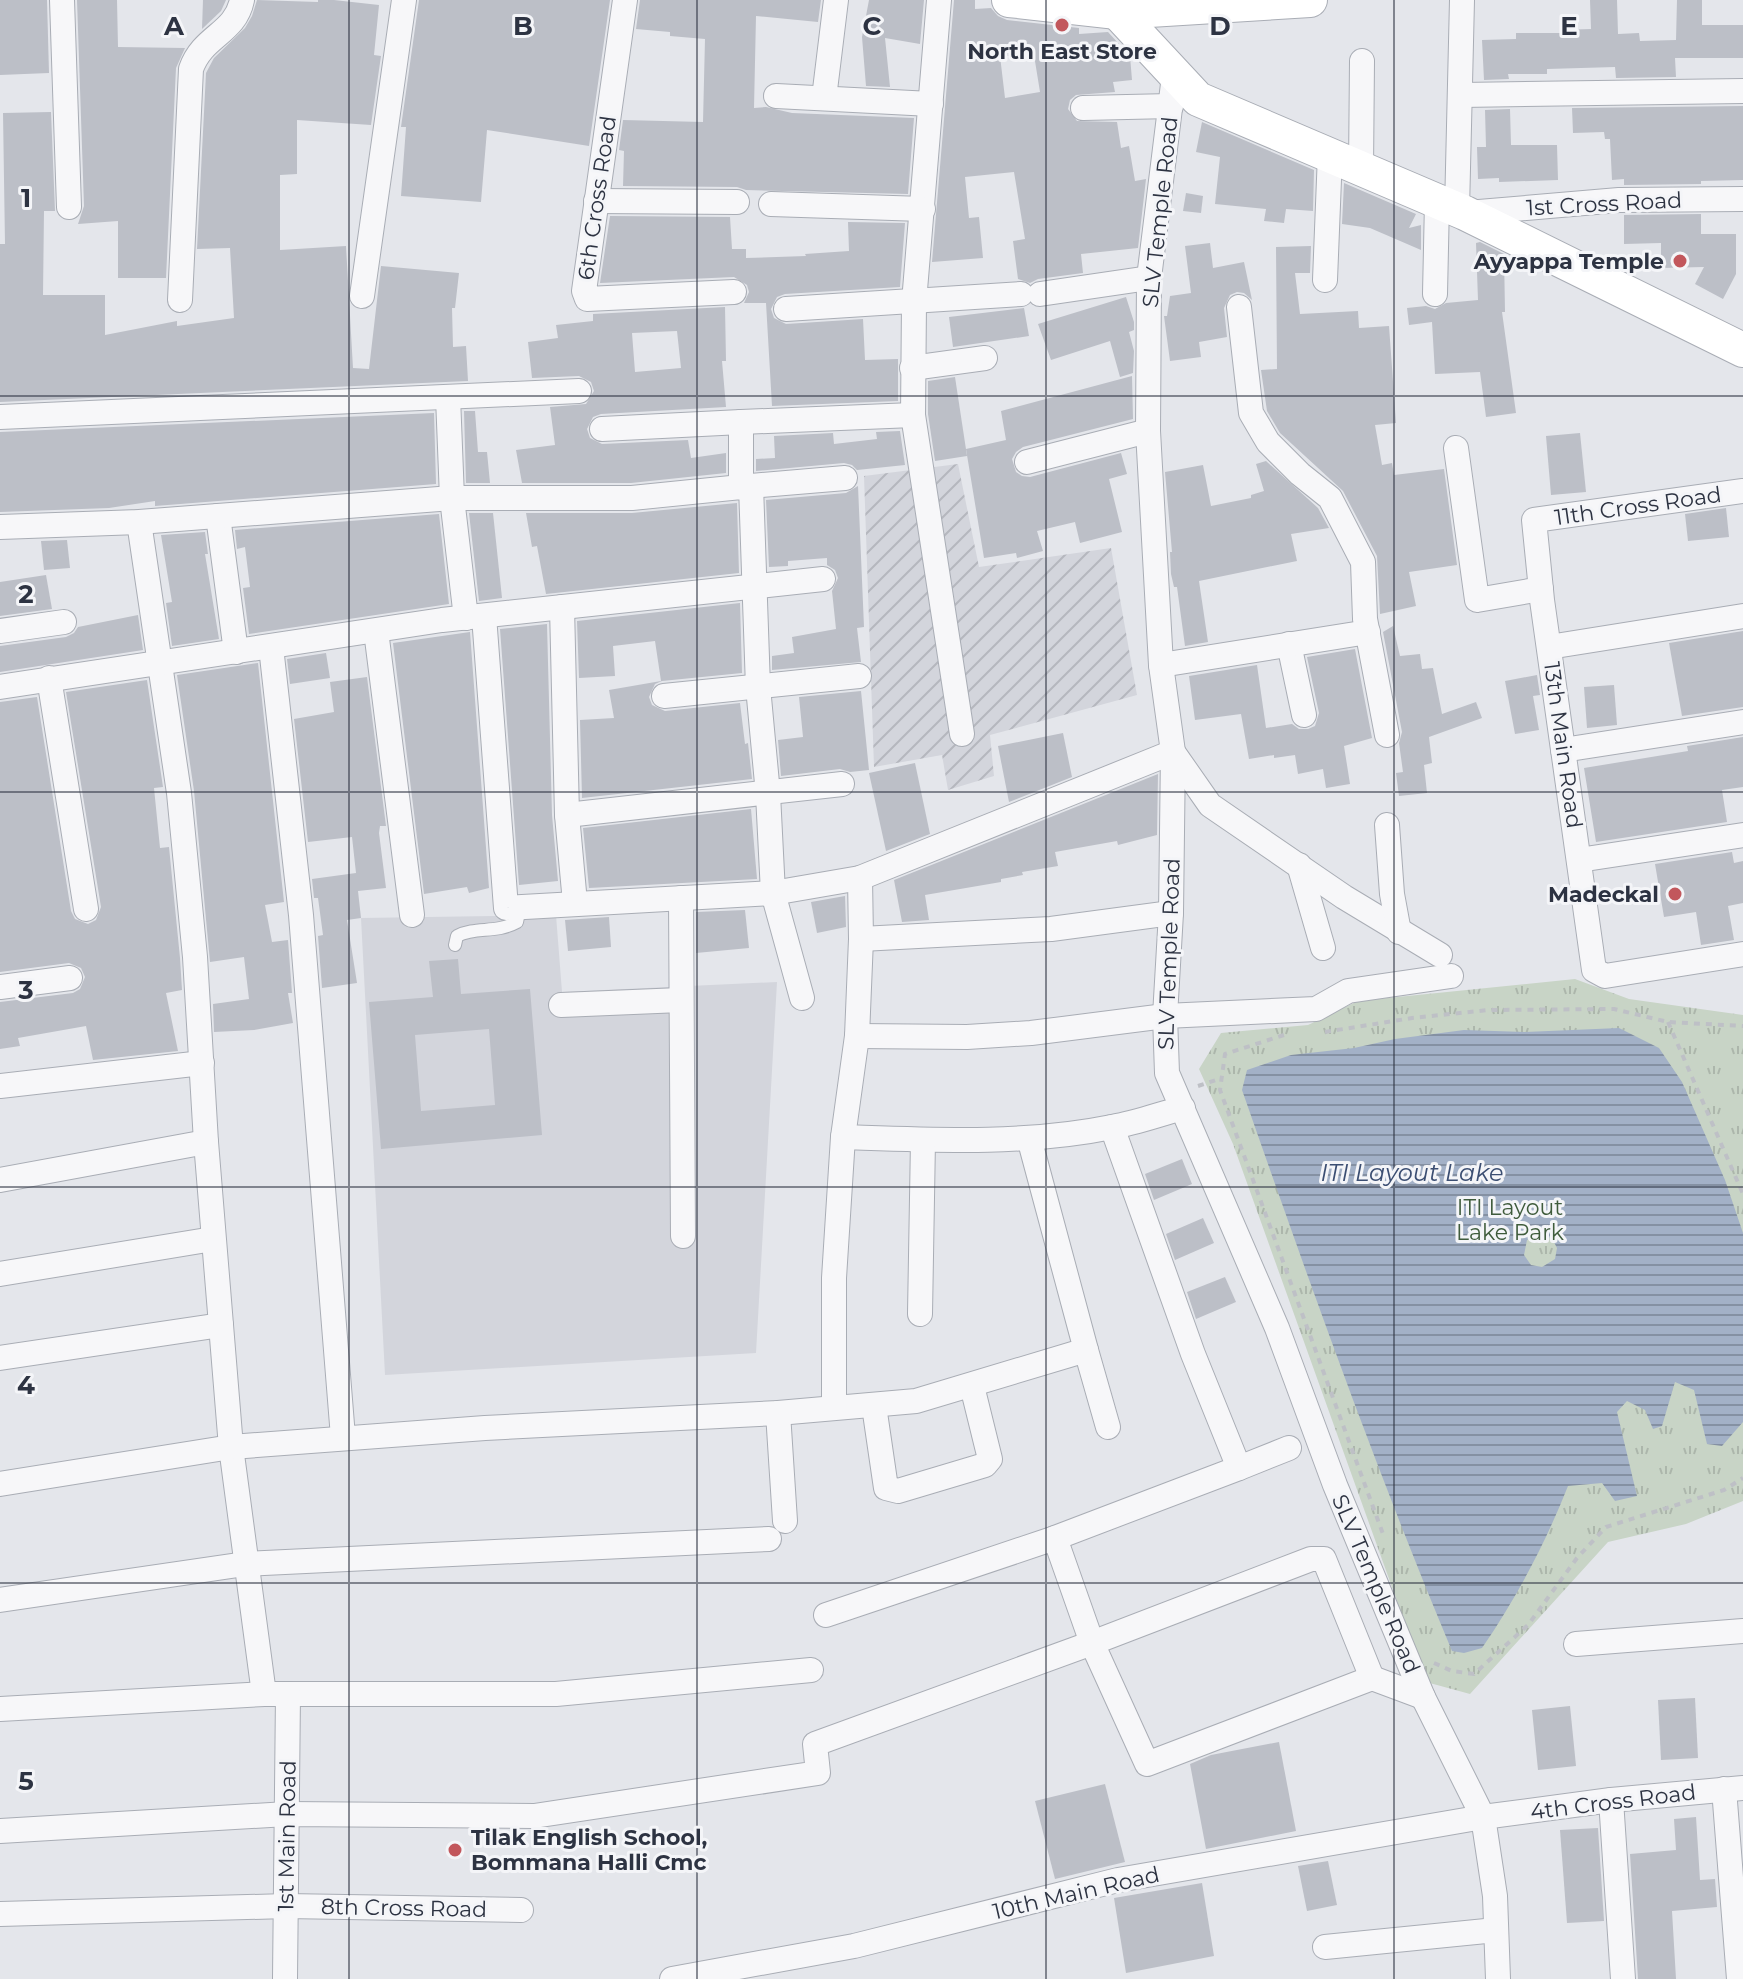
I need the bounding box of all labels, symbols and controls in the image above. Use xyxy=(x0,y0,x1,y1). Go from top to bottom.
text: A xyxy=(163,10,185,42)
text: B xyxy=(513,10,533,42)
text: C xyxy=(863,10,882,42)
text: D xyxy=(1209,10,1231,42)
text: E xyxy=(1560,10,1578,42)
marker: North East Store xyxy=(1053,16,1071,34)
place label: North East Store xyxy=(967,38,1157,65)
street label: 6th Cross Road xyxy=(572,114,622,282)
street label: SLV Temple Road xyxy=(1137,115,1183,309)
text: 1 xyxy=(21,182,31,214)
street label: 1st Cross Road xyxy=(1525,186,1683,222)
place label: Ayyappa Temple xyxy=(1473,248,1664,275)
marker: Ayyappa Temple xyxy=(1671,252,1689,270)
street label: 11th Cross Road xyxy=(1553,481,1723,531)
text: 2 xyxy=(18,578,34,610)
street label: 13th Main Road xyxy=(1538,660,1588,830)
street label: SLV Temple Road xyxy=(1152,858,1186,1050)
place label: Madeckal xyxy=(1548,881,1659,908)
marker: Madeckal xyxy=(1666,885,1684,903)
text: 3 xyxy=(17,974,34,1006)
water label: ITI Layout Lake xyxy=(1320,1158,1504,1187)
park label: ITI Layout Lake Park xyxy=(1456,1194,1565,1246)
text: 4 xyxy=(17,1369,35,1401)
street label: SLV Temple Road xyxy=(1326,1490,1426,1678)
street label: 1st Main Road xyxy=(272,1760,302,1912)
text: 5 xyxy=(18,1765,34,1797)
street label: 4th Cross Road xyxy=(1529,1778,1697,1826)
place label: Tilak English School, Bommana Halli Cmc xyxy=(471,1824,708,1876)
marker: Tilak English School, Bommana Halli Cmc xyxy=(446,1841,464,1859)
street label: 10th Main Road xyxy=(990,1861,1162,1925)
street label: 8th Cross Road xyxy=(321,1893,487,1923)

